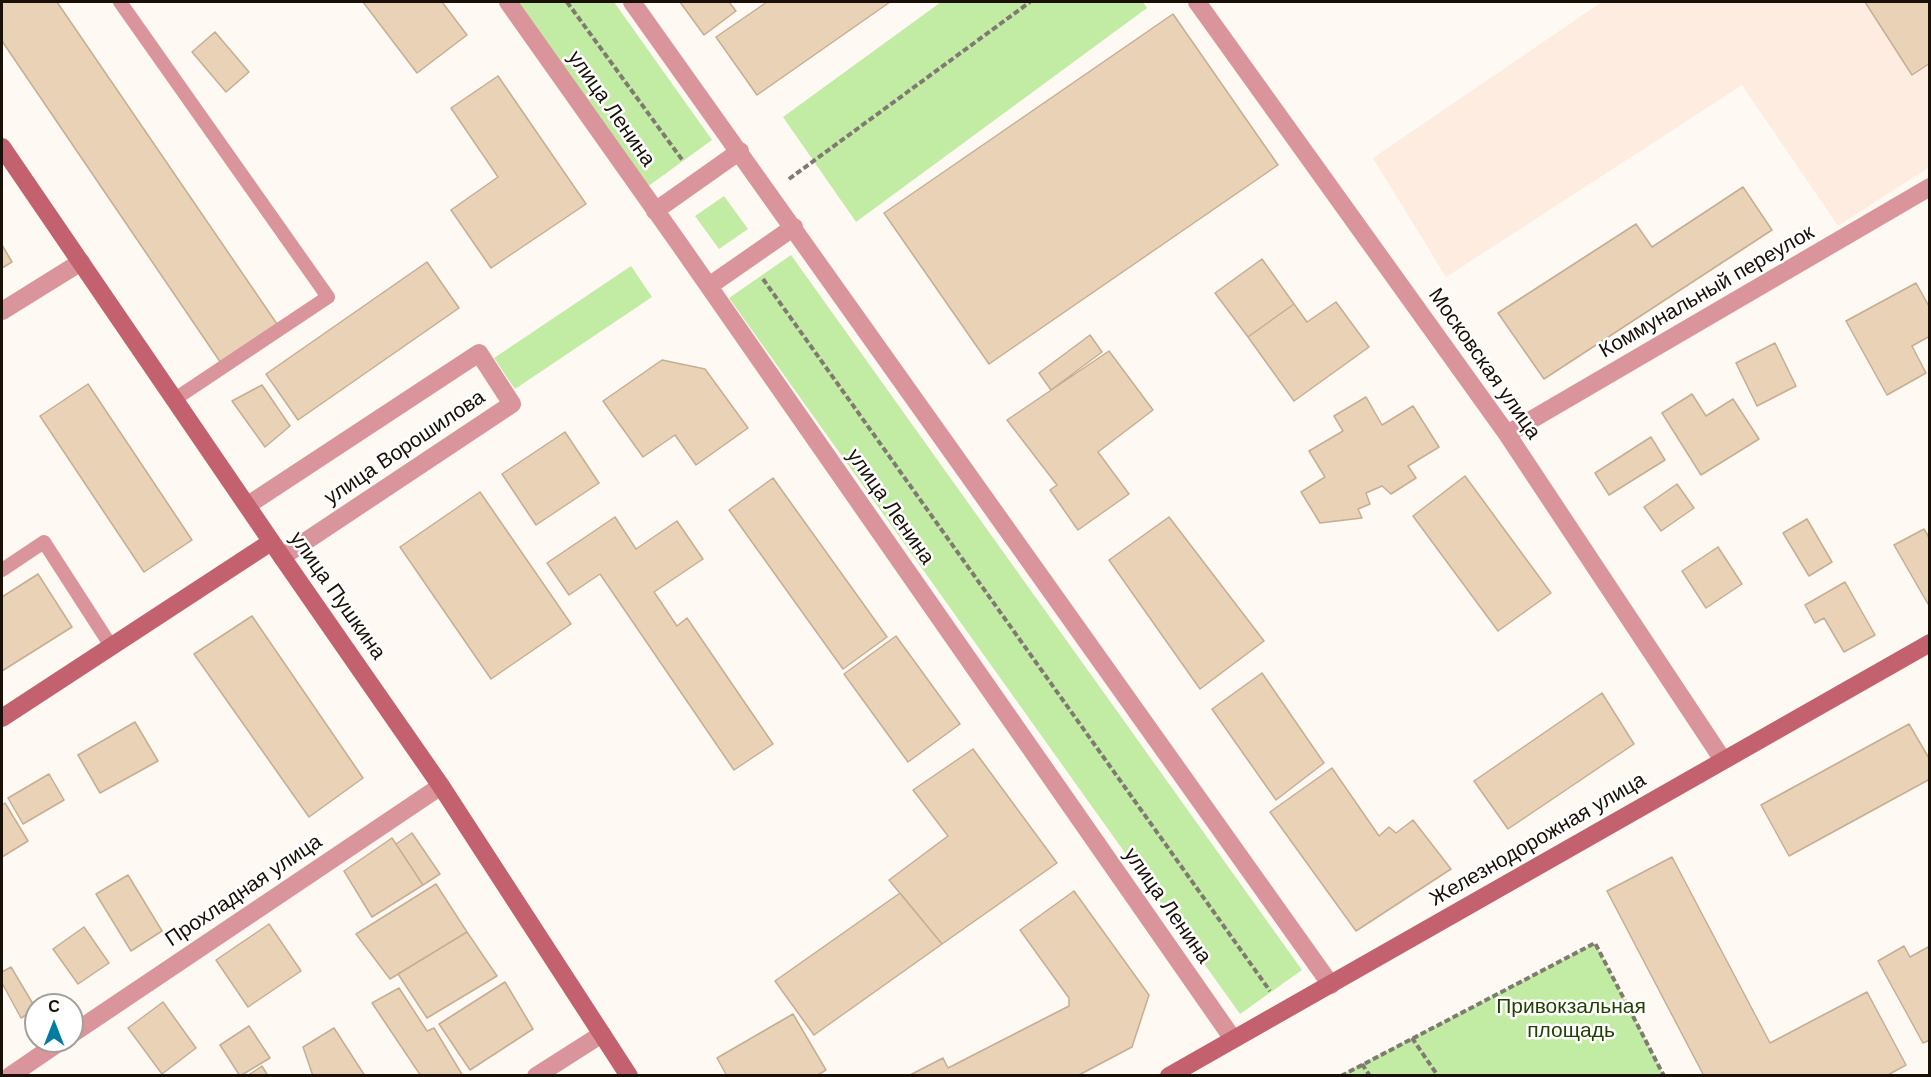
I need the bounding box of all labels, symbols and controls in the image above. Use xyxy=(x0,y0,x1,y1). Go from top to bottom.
street label: улица Ленина xyxy=(562,46,660,172)
street label: Коммунальный переулок xyxy=(1595,220,1819,364)
street label: Московская улица xyxy=(1422,284,1546,444)
street label: улица Ворошилова xyxy=(320,385,490,511)
street label: улица Ленина xyxy=(841,444,939,570)
street label: улица Пушкина xyxy=(284,527,390,665)
street label: Железнодорожная улица xyxy=(1425,768,1651,912)
street label: Прохладная улица xyxy=(161,829,327,953)
street label: улица Ленина xyxy=(1118,843,1216,969)
north arrow xyxy=(24,993,84,1053)
park label: Привокзальная площадь xyxy=(1496,994,1646,1044)
text: С xyxy=(48,998,60,1015)

